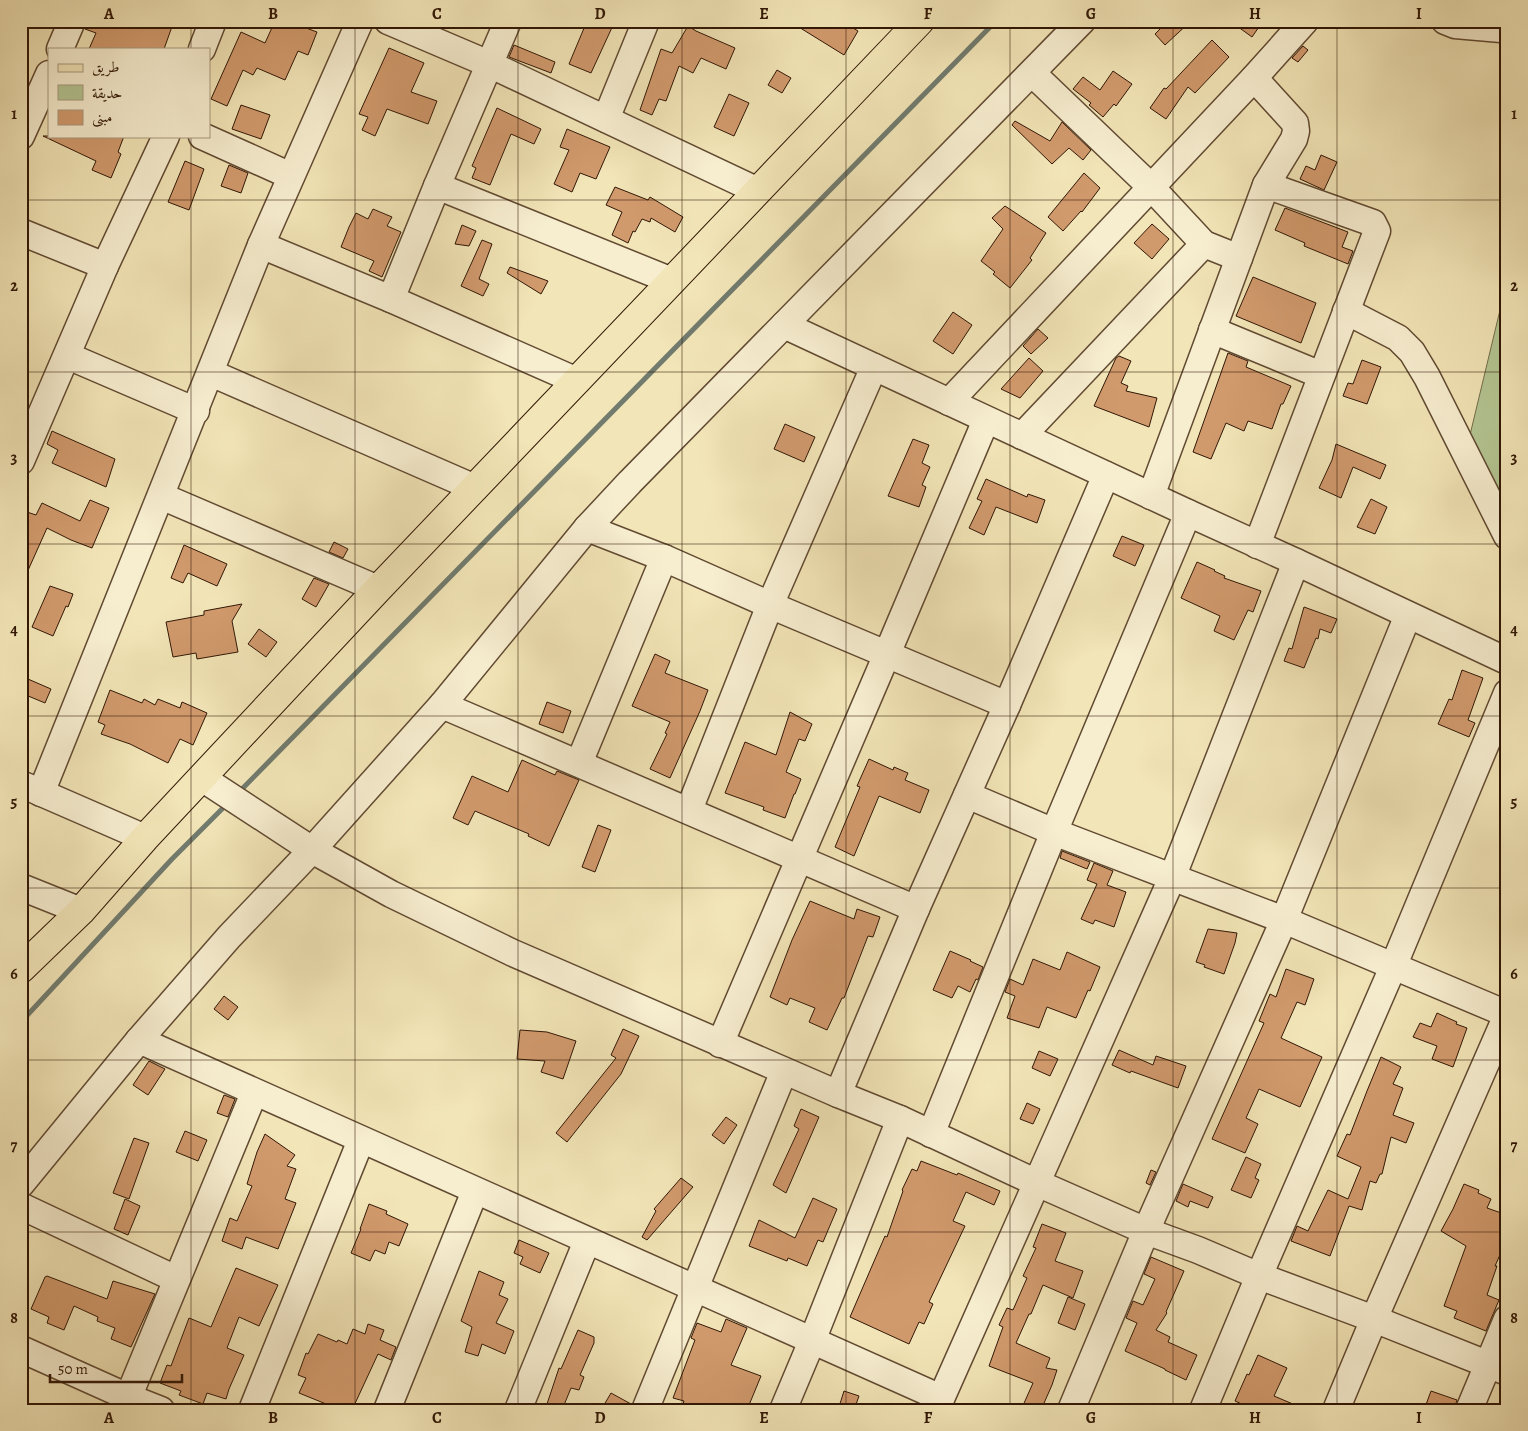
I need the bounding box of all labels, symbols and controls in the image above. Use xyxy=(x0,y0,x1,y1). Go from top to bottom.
text: A xyxy=(103,3,115,25)
text: B xyxy=(268,3,278,25)
text: C xyxy=(432,3,442,25)
text: D xyxy=(594,3,606,25)
text: E xyxy=(759,3,769,25)
text: F xyxy=(924,3,933,25)
text: G xyxy=(1086,3,1096,25)
text: H xyxy=(1249,3,1261,25)
text: I xyxy=(1416,3,1422,25)
legend xyxy=(48,48,210,138)
text: طريق xyxy=(92,57,119,77)
text: حديقة xyxy=(92,83,122,103)
text: 1 xyxy=(11,103,17,125)
text: 1 xyxy=(1511,103,1517,125)
text: مبنى xyxy=(92,107,112,128)
text: 2 xyxy=(10,275,18,297)
text: 2 xyxy=(1510,275,1518,297)
text: 3 xyxy=(11,447,18,469)
text: 3 xyxy=(1511,447,1518,469)
text: 4 xyxy=(10,619,18,641)
text: 4 xyxy=(1510,619,1518,641)
text: 5 xyxy=(11,791,18,813)
text: 5 xyxy=(1511,791,1518,813)
text: 6 xyxy=(10,963,18,985)
text: 6 xyxy=(1510,963,1518,985)
text: 7 xyxy=(11,1135,18,1157)
text: 7 xyxy=(1511,1135,1518,1157)
text: 8 xyxy=(10,1307,18,1329)
text: 8 xyxy=(1510,1307,1518,1329)
scale bar xyxy=(50,1351,182,1383)
text: 50 m xyxy=(58,1359,88,1379)
text: A xyxy=(103,1407,115,1429)
text: B xyxy=(268,1407,278,1429)
text: C xyxy=(432,1407,442,1429)
text: D xyxy=(594,1407,606,1429)
text: E xyxy=(759,1407,769,1429)
text: F xyxy=(924,1407,933,1429)
text: G xyxy=(1086,1407,1096,1429)
text: H xyxy=(1249,1407,1261,1429)
text: I xyxy=(1416,1407,1422,1429)

